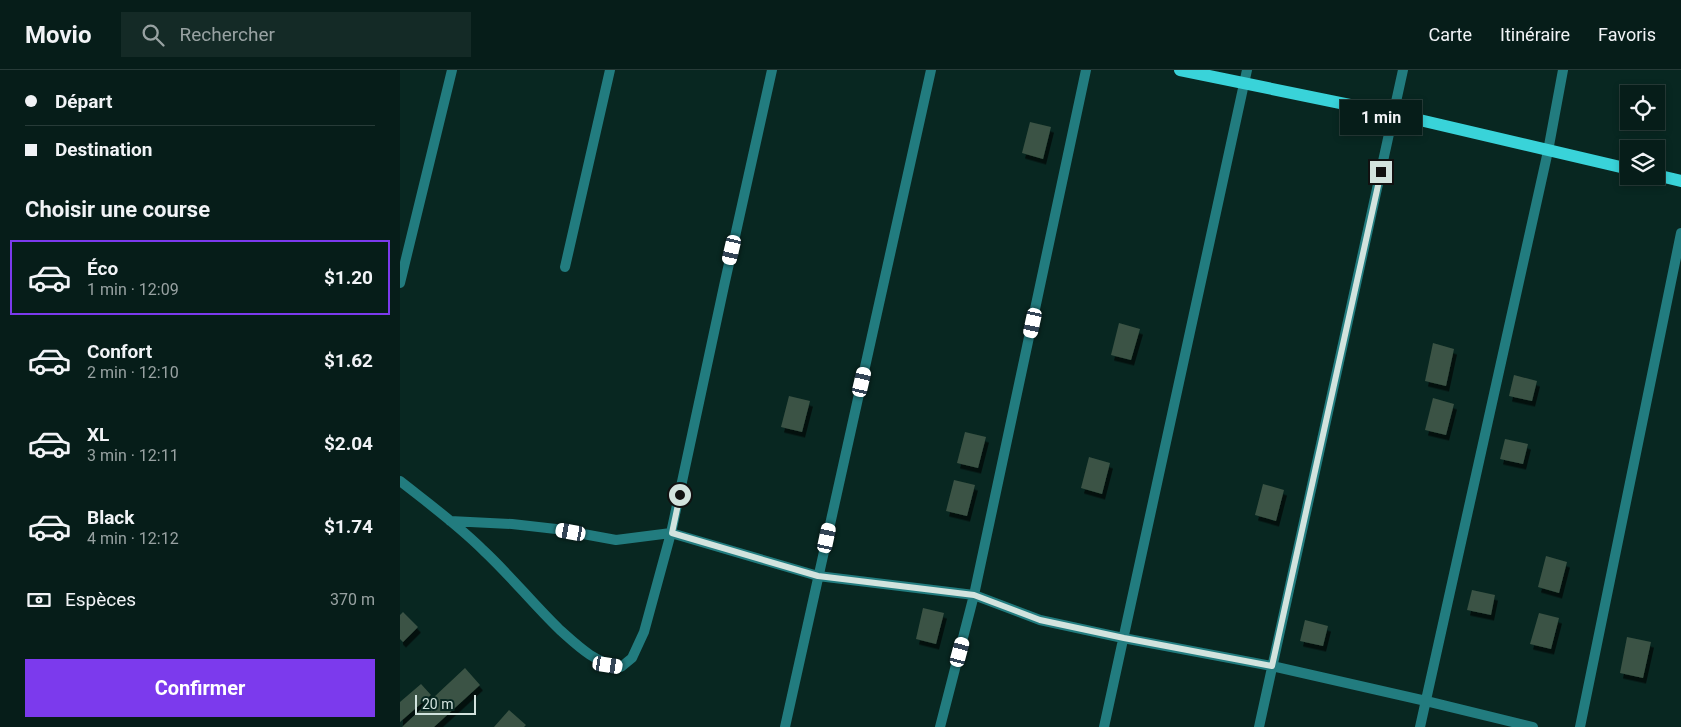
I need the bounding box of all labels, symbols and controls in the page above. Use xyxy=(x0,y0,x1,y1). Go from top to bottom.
search box xyxy=(121,12,471,57)
text: Movio xyxy=(25,21,91,49)
icon: search xyxy=(139,21,167,49)
text: Rechercher xyxy=(179,23,275,46)
text: Carte xyxy=(1429,24,1472,45)
text: Itinéraire xyxy=(1500,24,1570,45)
text: Favoris xyxy=(1598,24,1656,45)
map controls xyxy=(1620,85,1665,185)
button: locate xyxy=(1620,85,1665,130)
text: Départ xyxy=(55,90,112,113)
callout: 1 min xyxy=(1340,99,1422,134)
text: 1 min xyxy=(1361,108,1401,127)
text: Destination xyxy=(55,138,152,161)
button: layers xyxy=(1620,140,1665,185)
route end xyxy=(1370,161,1392,183)
text: Choisir une course xyxy=(25,197,210,222)
car xyxy=(721,234,742,266)
icon: car xyxy=(27,255,72,300)
text: Éco xyxy=(87,257,118,280)
text: $1.20 xyxy=(324,266,373,289)
text: 1 min · 12:09 xyxy=(87,280,179,299)
car xyxy=(1022,307,1043,339)
icon: car xyxy=(27,338,72,383)
text: Confort xyxy=(87,340,152,363)
text: $1.62 xyxy=(324,349,373,372)
text: 2 min · 12:10 xyxy=(87,363,179,382)
car xyxy=(851,366,872,398)
icon: car xyxy=(27,421,72,466)
text: XL xyxy=(87,423,109,446)
text: $2.04 xyxy=(324,432,373,455)
text: 3 min · 12:11 xyxy=(87,446,179,465)
route start xyxy=(669,484,691,506)
icon: car xyxy=(27,504,72,549)
text: Black xyxy=(87,506,134,529)
text: $1.74 xyxy=(324,515,373,538)
car xyxy=(554,522,587,542)
car xyxy=(816,522,837,554)
text: 4 min · 12:12 xyxy=(87,529,179,548)
icon: cash xyxy=(25,586,53,614)
text: Espèces xyxy=(65,588,136,611)
text: 370 m xyxy=(330,590,375,609)
car xyxy=(948,636,971,668)
car xyxy=(592,655,623,675)
button: Confirmer xyxy=(25,659,375,717)
scale bar xyxy=(415,692,476,715)
text: 20 m xyxy=(422,696,454,712)

